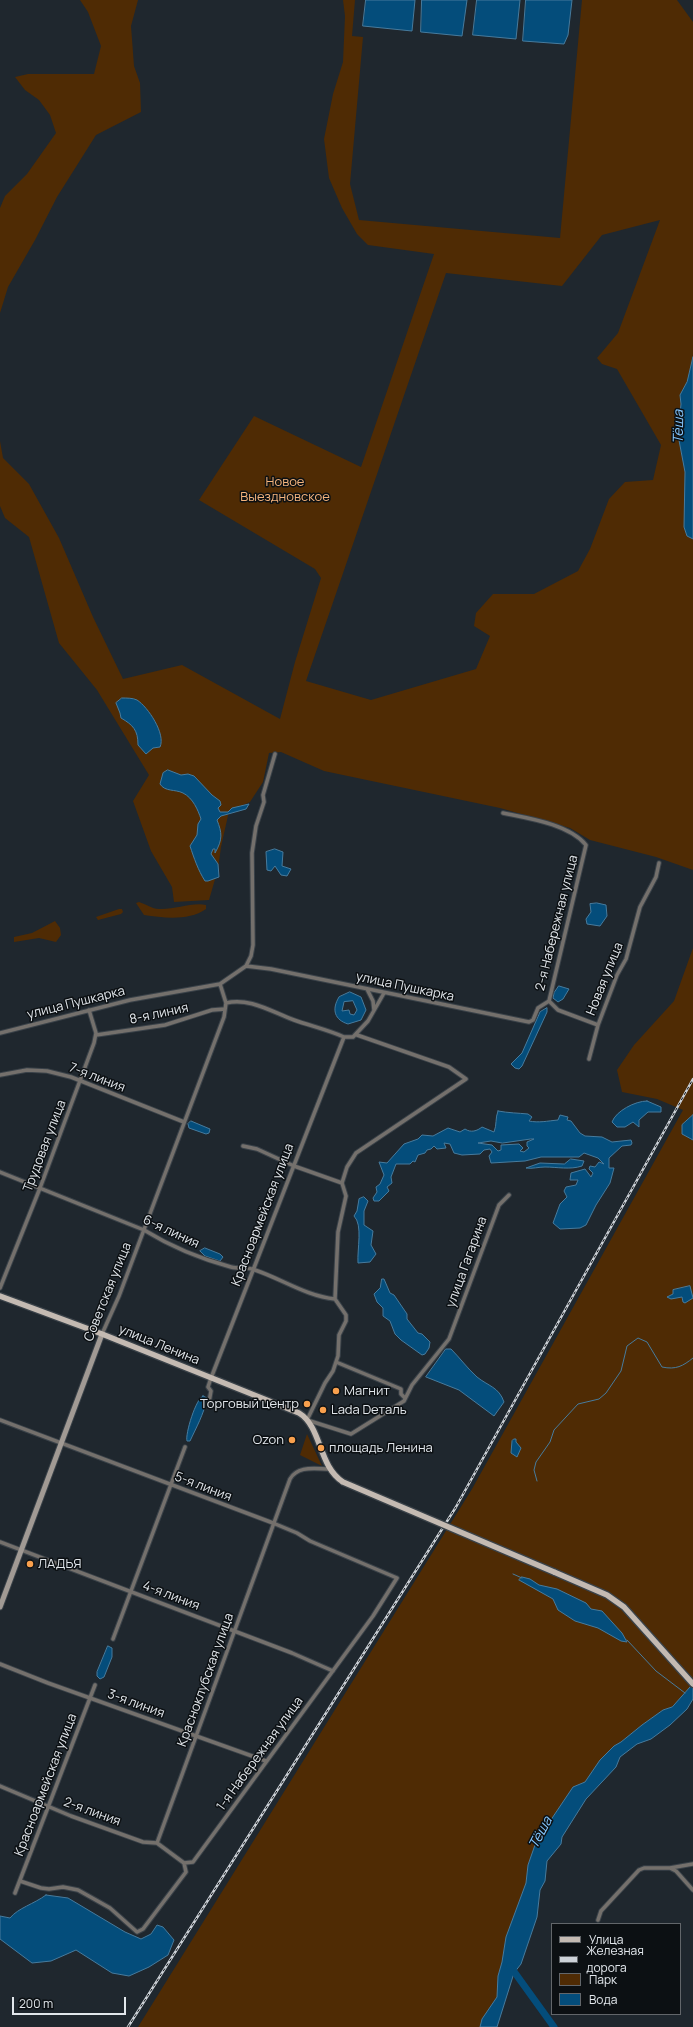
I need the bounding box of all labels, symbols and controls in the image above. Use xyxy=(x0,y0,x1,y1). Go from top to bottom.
water label: Тёша xyxy=(670,410,688,444)
park label: Новое Выездновское xyxy=(240,474,330,505)
street label: 2-я Набережная улица xyxy=(533,853,581,993)
street label: Новая улица xyxy=(583,940,627,1018)
street label: улица Пушкарка xyxy=(354,969,456,1005)
street label: улица Пушкарка xyxy=(26,983,126,1023)
street label: 8-я линия xyxy=(128,1000,190,1028)
street label: 7-я линия xyxy=(67,1060,127,1096)
street label: Трудовая улица xyxy=(20,1098,70,1194)
street label: Красноармейская улица xyxy=(229,1141,297,1289)
street label: 6-я линия xyxy=(140,1212,202,1252)
street label: улица Гагарина xyxy=(443,1214,491,1310)
street label: Советская улица xyxy=(81,1240,135,1344)
street label: улица Ленина xyxy=(116,1322,202,1368)
place label: Магнит xyxy=(344,1383,390,1399)
marker: Магнит xyxy=(331,1386,341,1396)
place label: Торговый центр xyxy=(200,1396,299,1412)
marker: Торговый центр xyxy=(302,1399,312,1409)
place label: Lada Dеталь xyxy=(331,1402,407,1418)
marker: Lada Dеталь xyxy=(318,1405,328,1415)
place label: Ozon xyxy=(253,1432,284,1448)
marker: Ozon xyxy=(287,1435,297,1445)
place label: площадь Ленина xyxy=(329,1440,433,1456)
marker: площадь Ленина xyxy=(316,1443,326,1453)
street label: 5-я линия xyxy=(172,1469,234,1505)
place label: ЛАДЬЯ xyxy=(38,1556,82,1572)
marker: ЛАДЬЯ xyxy=(25,1559,35,1569)
street label: 4-я линия xyxy=(140,1578,202,1614)
street label: Красноклубская улица xyxy=(175,1611,237,1749)
street label: 3-я линия xyxy=(105,1686,167,1722)
street label: 1-я Набережная улица xyxy=(213,1694,307,1814)
street label: Красноармейская улица xyxy=(12,1711,80,1859)
street label: 2-я линия xyxy=(61,1794,123,1830)
water label: Тёша xyxy=(526,1814,556,1852)
legend xyxy=(551,1923,681,2015)
text: Улица xyxy=(589,1931,623,1948)
text: Железная дорога xyxy=(586,1942,644,1976)
text: Парк xyxy=(589,1971,617,1988)
scale bar xyxy=(14,1989,128,2015)
text: Вода xyxy=(589,1991,617,2008)
text: 200 m xyxy=(19,1995,53,2012)

